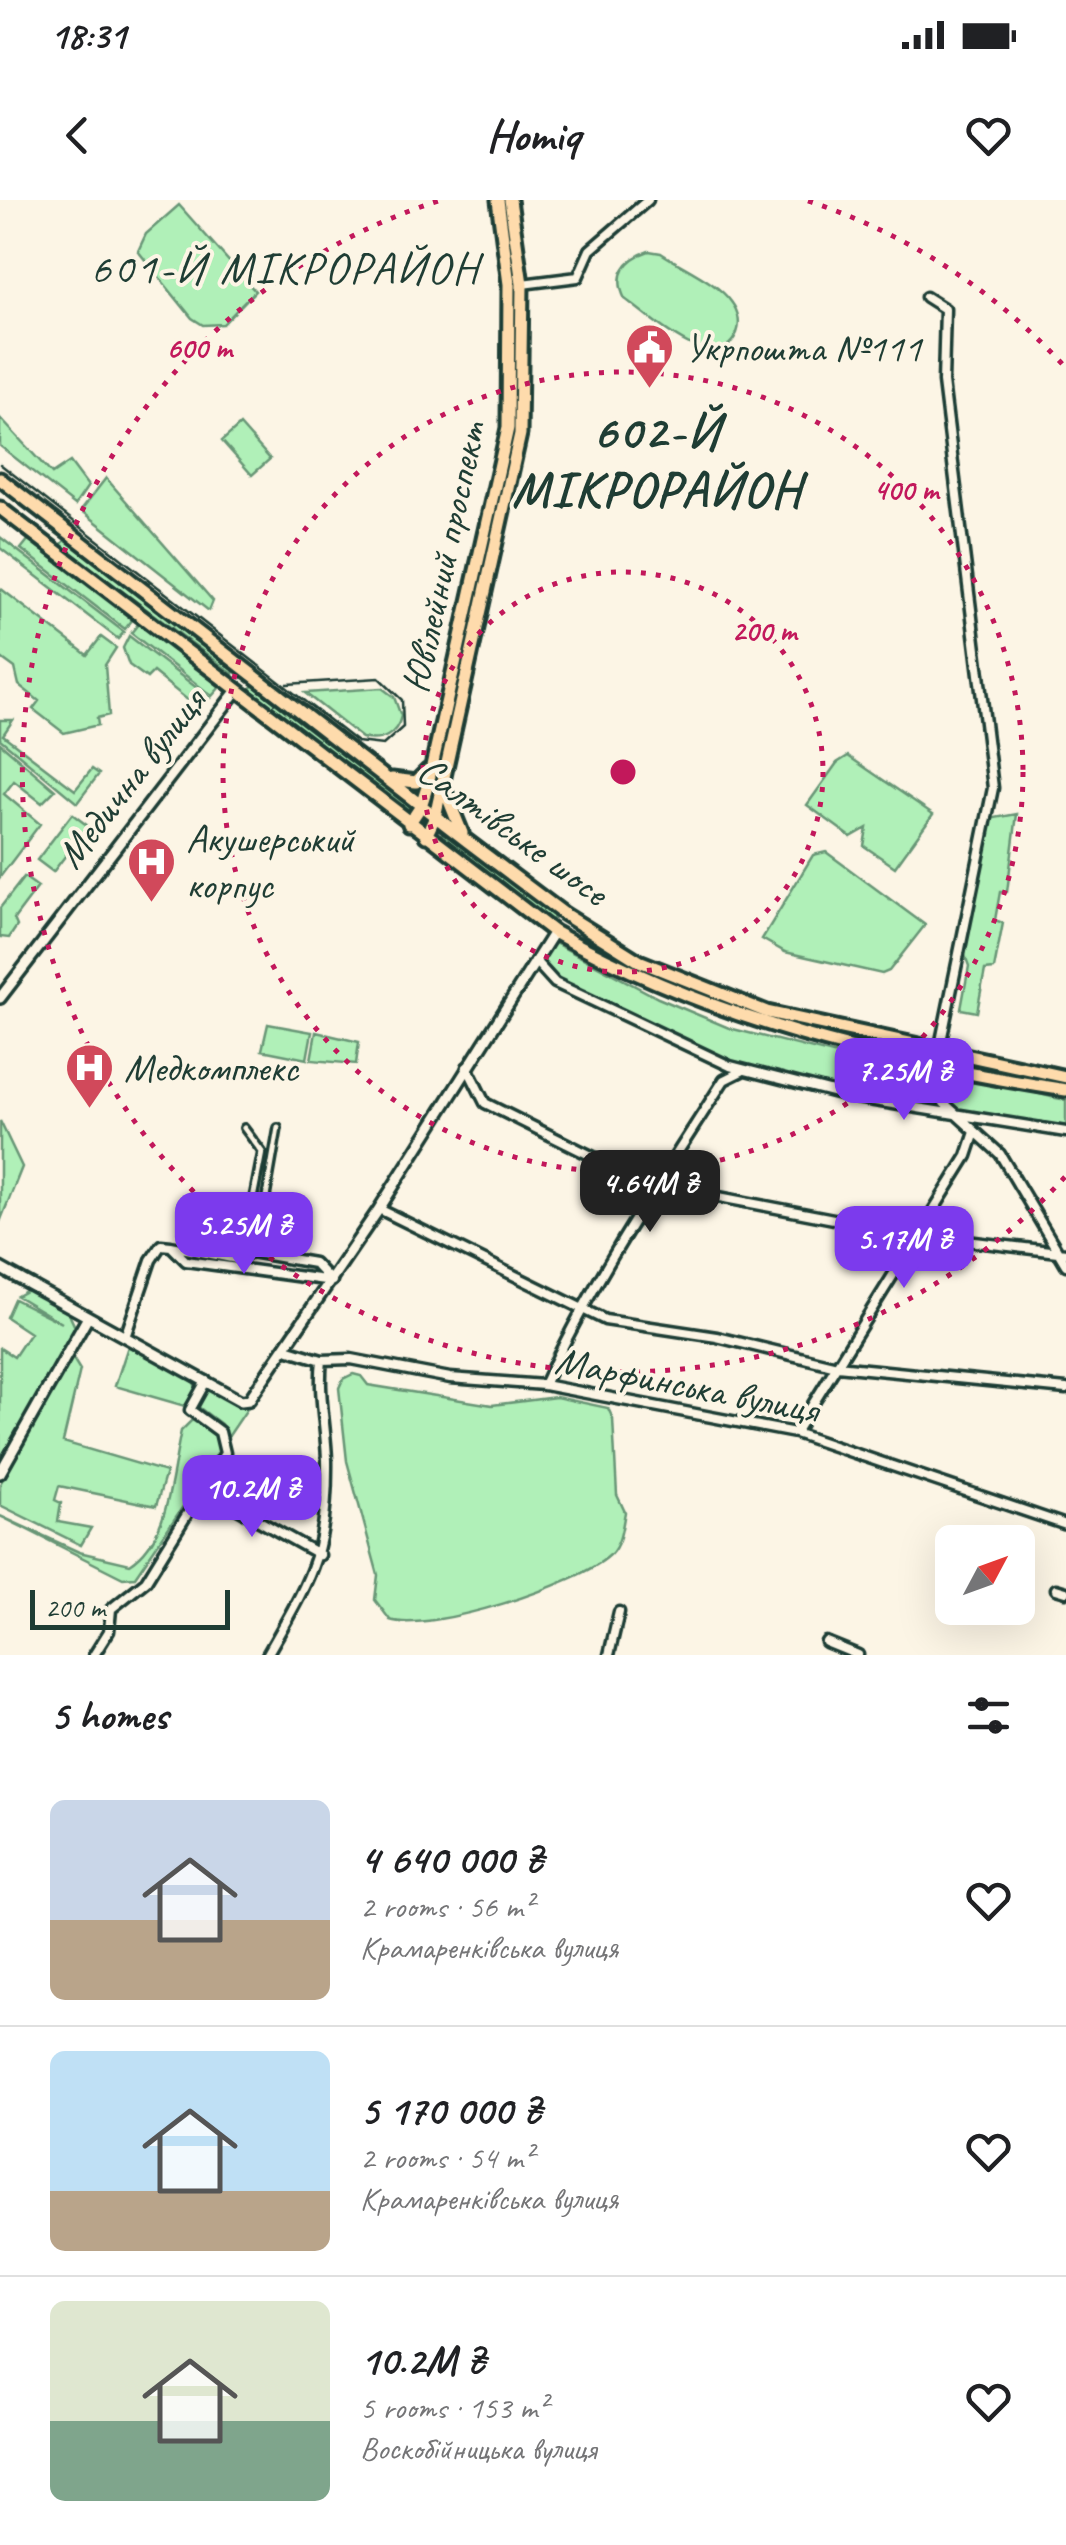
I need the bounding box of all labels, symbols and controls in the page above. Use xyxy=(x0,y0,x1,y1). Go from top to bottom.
text: 18:31 xyxy=(50,12,126,59)
text: Homiq xyxy=(486,107,580,164)
icon: back xyxy=(50,108,105,163)
icon: heart xyxy=(961,108,1016,163)
district label: 601-Й МІКРОРАЙОН xyxy=(90,240,485,297)
public building icon: Укрпошта №111 xyxy=(624,322,676,390)
place label: Укрпошта №111 xyxy=(685,323,924,373)
text: 600 m xyxy=(166,329,235,367)
district label: 602-Й МІКРОРАЙОН xyxy=(512,400,809,521)
street label: Ювілейний проспект xyxy=(391,415,497,697)
text: 400 m xyxy=(874,471,941,509)
text: 200 m xyxy=(732,612,799,650)
street label: Медична вулиця xyxy=(45,675,219,878)
street label: Салтівське шосе xyxy=(408,745,621,919)
centre of rings xyxy=(605,754,641,790)
place label: Акушерський корпус xyxy=(186,814,356,910)
hospital icon: Акушерський корпус xyxy=(125,836,177,904)
pin: 7.25M ₴ xyxy=(812,1038,996,1123)
hospital icon: Медкомплекс xyxy=(63,1042,115,1110)
place label: Медкомплекс xyxy=(124,1043,300,1093)
text: 7.25M ₴ xyxy=(857,1050,951,1091)
pin: 4.64M ₴ xyxy=(558,1150,742,1235)
text: 4.64M ₴ xyxy=(602,1162,698,1203)
pin: 5.25M ₴ xyxy=(152,1192,336,1277)
text: 5.25M ₴ xyxy=(197,1204,291,1245)
pin: 5.17M ₴ xyxy=(812,1206,996,1291)
text: 5.17M ₴ xyxy=(857,1218,951,1259)
street label: Марфинська вулиця xyxy=(551,1335,826,1436)
pin: 10.2M ₴ xyxy=(160,1455,344,1540)
text: 10.2M ₴ xyxy=(204,1467,300,1508)
north arrow xyxy=(935,1525,1035,1625)
map controls xyxy=(935,1525,1035,1625)
scale bar xyxy=(30,1585,230,1630)
text: 200 m xyxy=(45,1590,105,1625)
icon: filters xyxy=(961,1688,1016,1743)
text: 5 homes xyxy=(50,1689,168,1742)
text: 4 640 000 ₴ xyxy=(360,1833,543,1886)
icon: home xyxy=(130,1840,250,1960)
icon: heart xyxy=(961,1873,1016,1928)
text: 2 rooms · 56 m² xyxy=(360,1886,533,1927)
text: Крамаренківська вулиця xyxy=(360,1927,618,1968)
text: 5 170 000 ₴ xyxy=(360,2084,541,2137)
icon: home xyxy=(130,2091,250,2211)
icon: heart xyxy=(961,2124,1016,2179)
text: 2 rooms · 54 m² xyxy=(360,2137,533,2178)
text: Крамаренківська вулиця xyxy=(360,2178,618,2219)
text: 10.2M ₴ xyxy=(360,2334,485,2387)
icon: home xyxy=(130,2341,250,2461)
icon: heart xyxy=(961,2374,1016,2429)
text: 5 rooms · 153 m² xyxy=(360,2387,547,2428)
text: Воскобійницька вулиця xyxy=(360,2428,596,2469)

